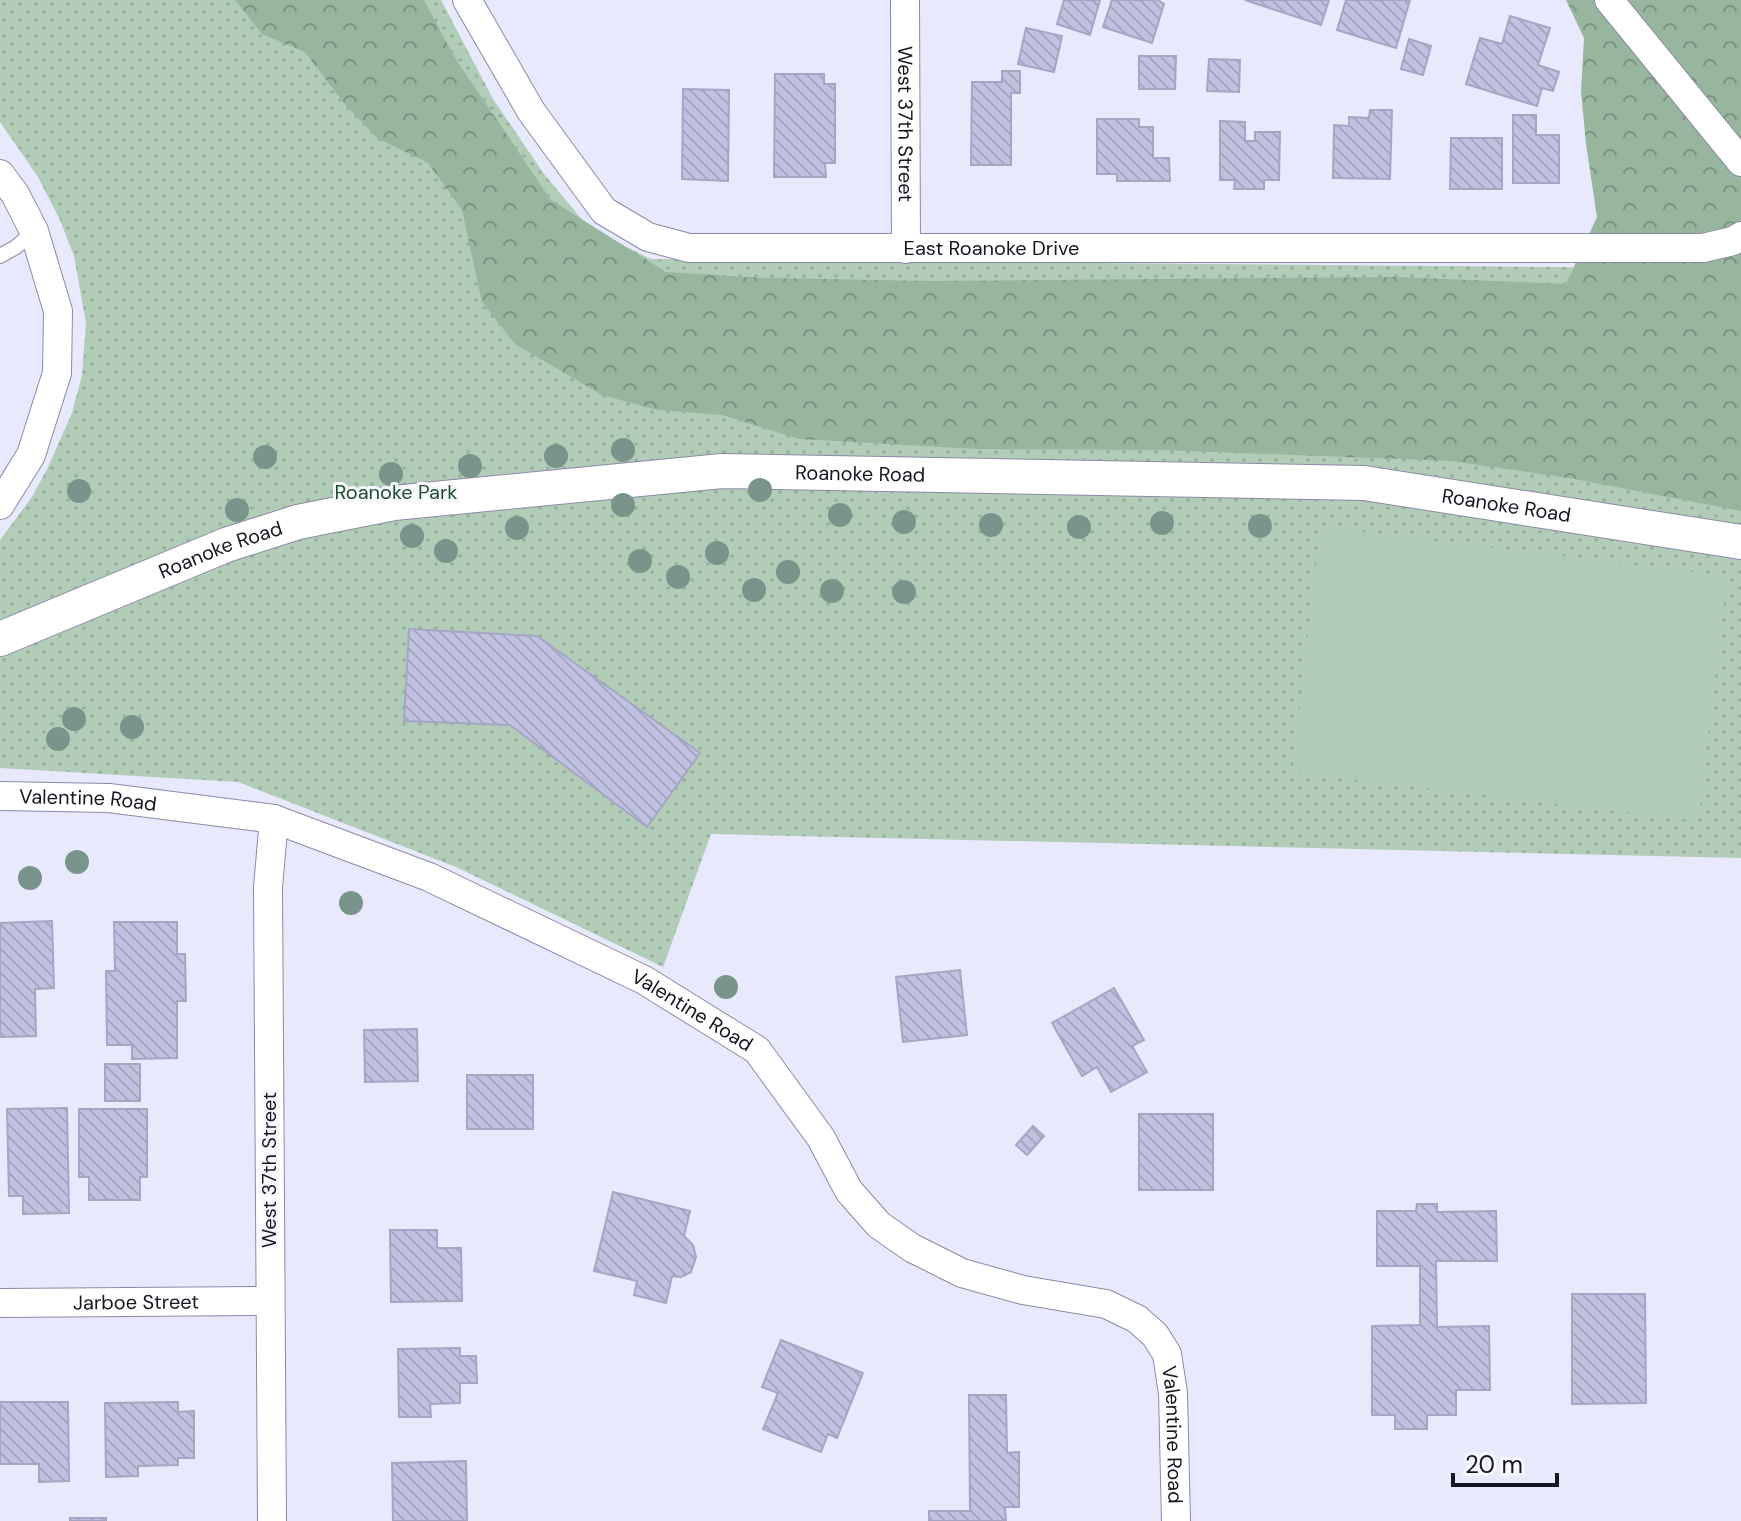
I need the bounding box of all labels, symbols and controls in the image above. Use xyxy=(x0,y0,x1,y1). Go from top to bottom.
street label: West 37th Street xyxy=(892,46,919,202)
street label: East Roanoke Drive xyxy=(904,235,1079,261)
street label: Roanoke Road xyxy=(795,459,925,488)
park label: Roanoke Park xyxy=(335,479,457,505)
street label: Roanoke Road xyxy=(1440,482,1573,528)
street label: Roanoke Road xyxy=(155,515,285,585)
street label: Valentine Road xyxy=(19,783,158,817)
street label: Valentine Road xyxy=(627,963,758,1057)
street label: West 37th Street xyxy=(256,1092,282,1248)
street label: Jarboe Street xyxy=(73,1289,199,1315)
street label: Valentine Road xyxy=(1156,1364,1189,1504)
scale bar xyxy=(1453,1437,1557,1487)
text: 20 m xyxy=(1465,1449,1523,1480)

